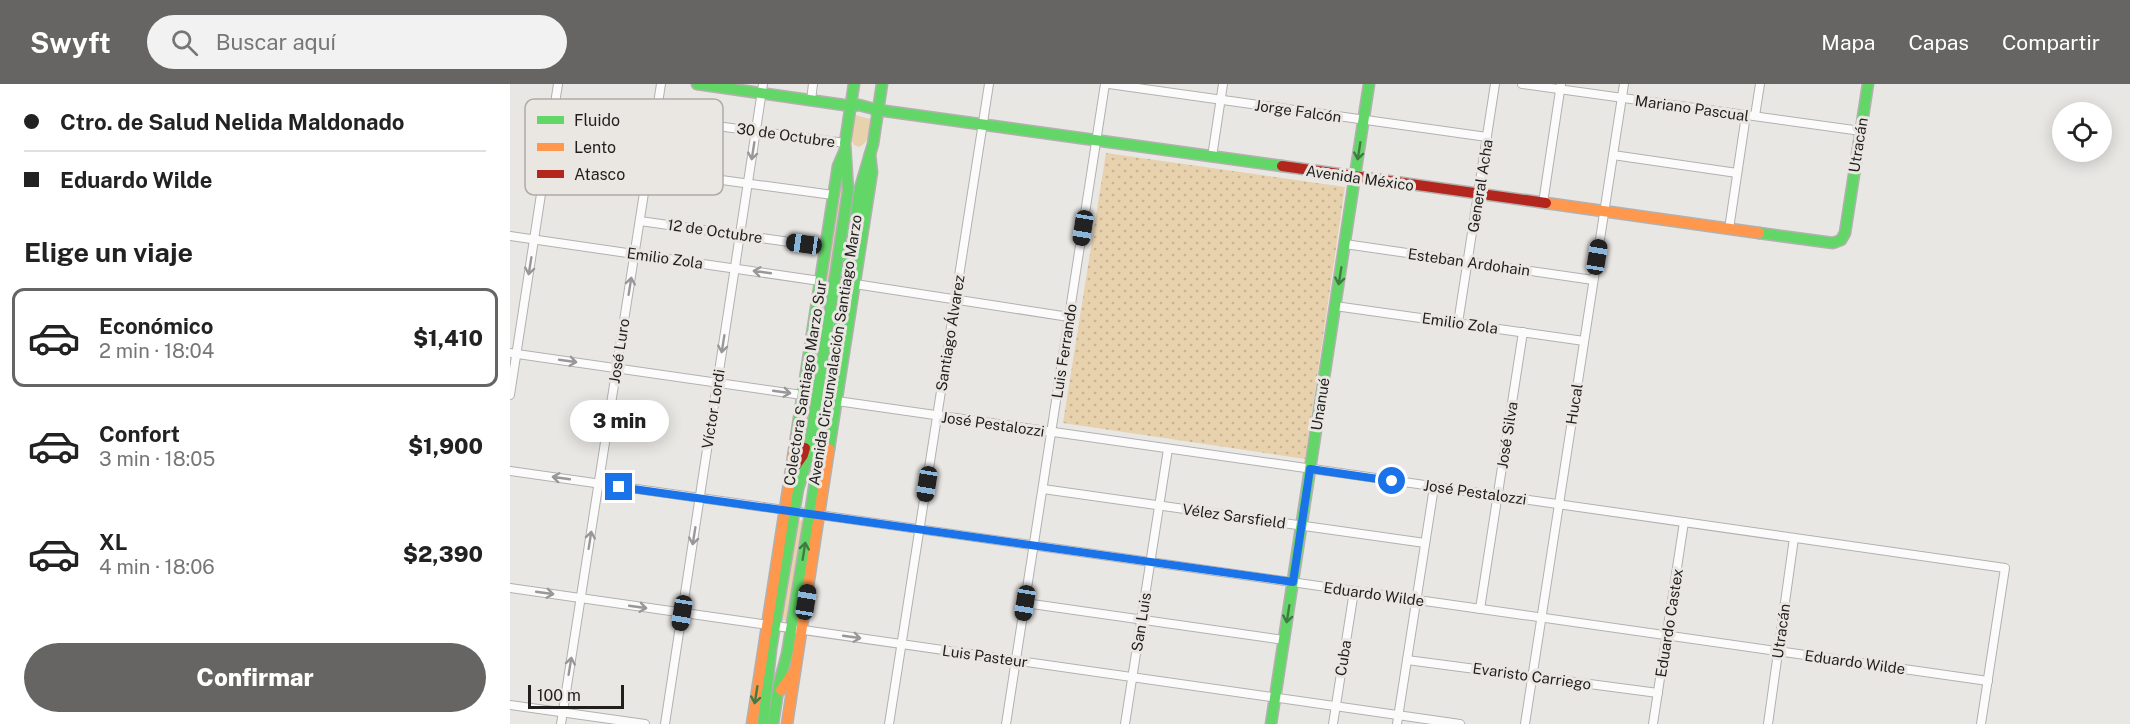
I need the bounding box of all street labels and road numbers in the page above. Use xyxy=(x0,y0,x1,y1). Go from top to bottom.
street label: Mariano Pascual xyxy=(1634,92,1750,124)
street label: Jorge Falcón xyxy=(1253,96,1343,126)
street label: Utracán xyxy=(1845,116,1871,174)
street label: 30 de Octubre xyxy=(736,120,836,150)
street label: General Acha xyxy=(1464,138,1496,234)
street label: Avenida México xyxy=(1305,162,1415,194)
street label: Avenida Circunvalación Santiago Marzo xyxy=(805,213,865,487)
street label: 12 de Octubre xyxy=(666,216,764,246)
street label: Emilio Zola xyxy=(626,244,704,272)
street label: Esteban Ardohain xyxy=(1407,245,1531,279)
street label: Santiago Álvarez xyxy=(932,274,968,392)
street label: Colectora Santiago Marzo Sur xyxy=(780,279,830,487)
street label: Luis Ferrando xyxy=(1048,303,1080,399)
street label: Emilio Zola xyxy=(1421,309,1499,337)
street label: José Luro xyxy=(605,317,633,385)
street label: Víctor Lordi xyxy=(698,368,728,450)
street label: Unanué xyxy=(1307,376,1333,432)
street label: Hucal xyxy=(1562,382,1586,426)
street label: José Silva xyxy=(1493,400,1521,470)
street label: José Pestalozzi xyxy=(940,408,1046,440)
street label: José Pestalozzi xyxy=(1422,476,1528,508)
street label: Vélez Sarsfield xyxy=(1181,500,1287,532)
street label: Eduardo Castex xyxy=(1652,567,1686,679)
street label: Eduardo Wilde xyxy=(1323,579,1425,609)
street label: San Luis xyxy=(1128,591,1154,653)
street label: Utracán xyxy=(1769,602,1793,660)
street label: Cuba xyxy=(1332,639,1354,677)
street label: Luis Pasteur xyxy=(941,642,1029,670)
street label: Eduardo Wilde xyxy=(1804,647,1906,677)
street label: Evaristo Carriego xyxy=(1472,659,1592,693)

